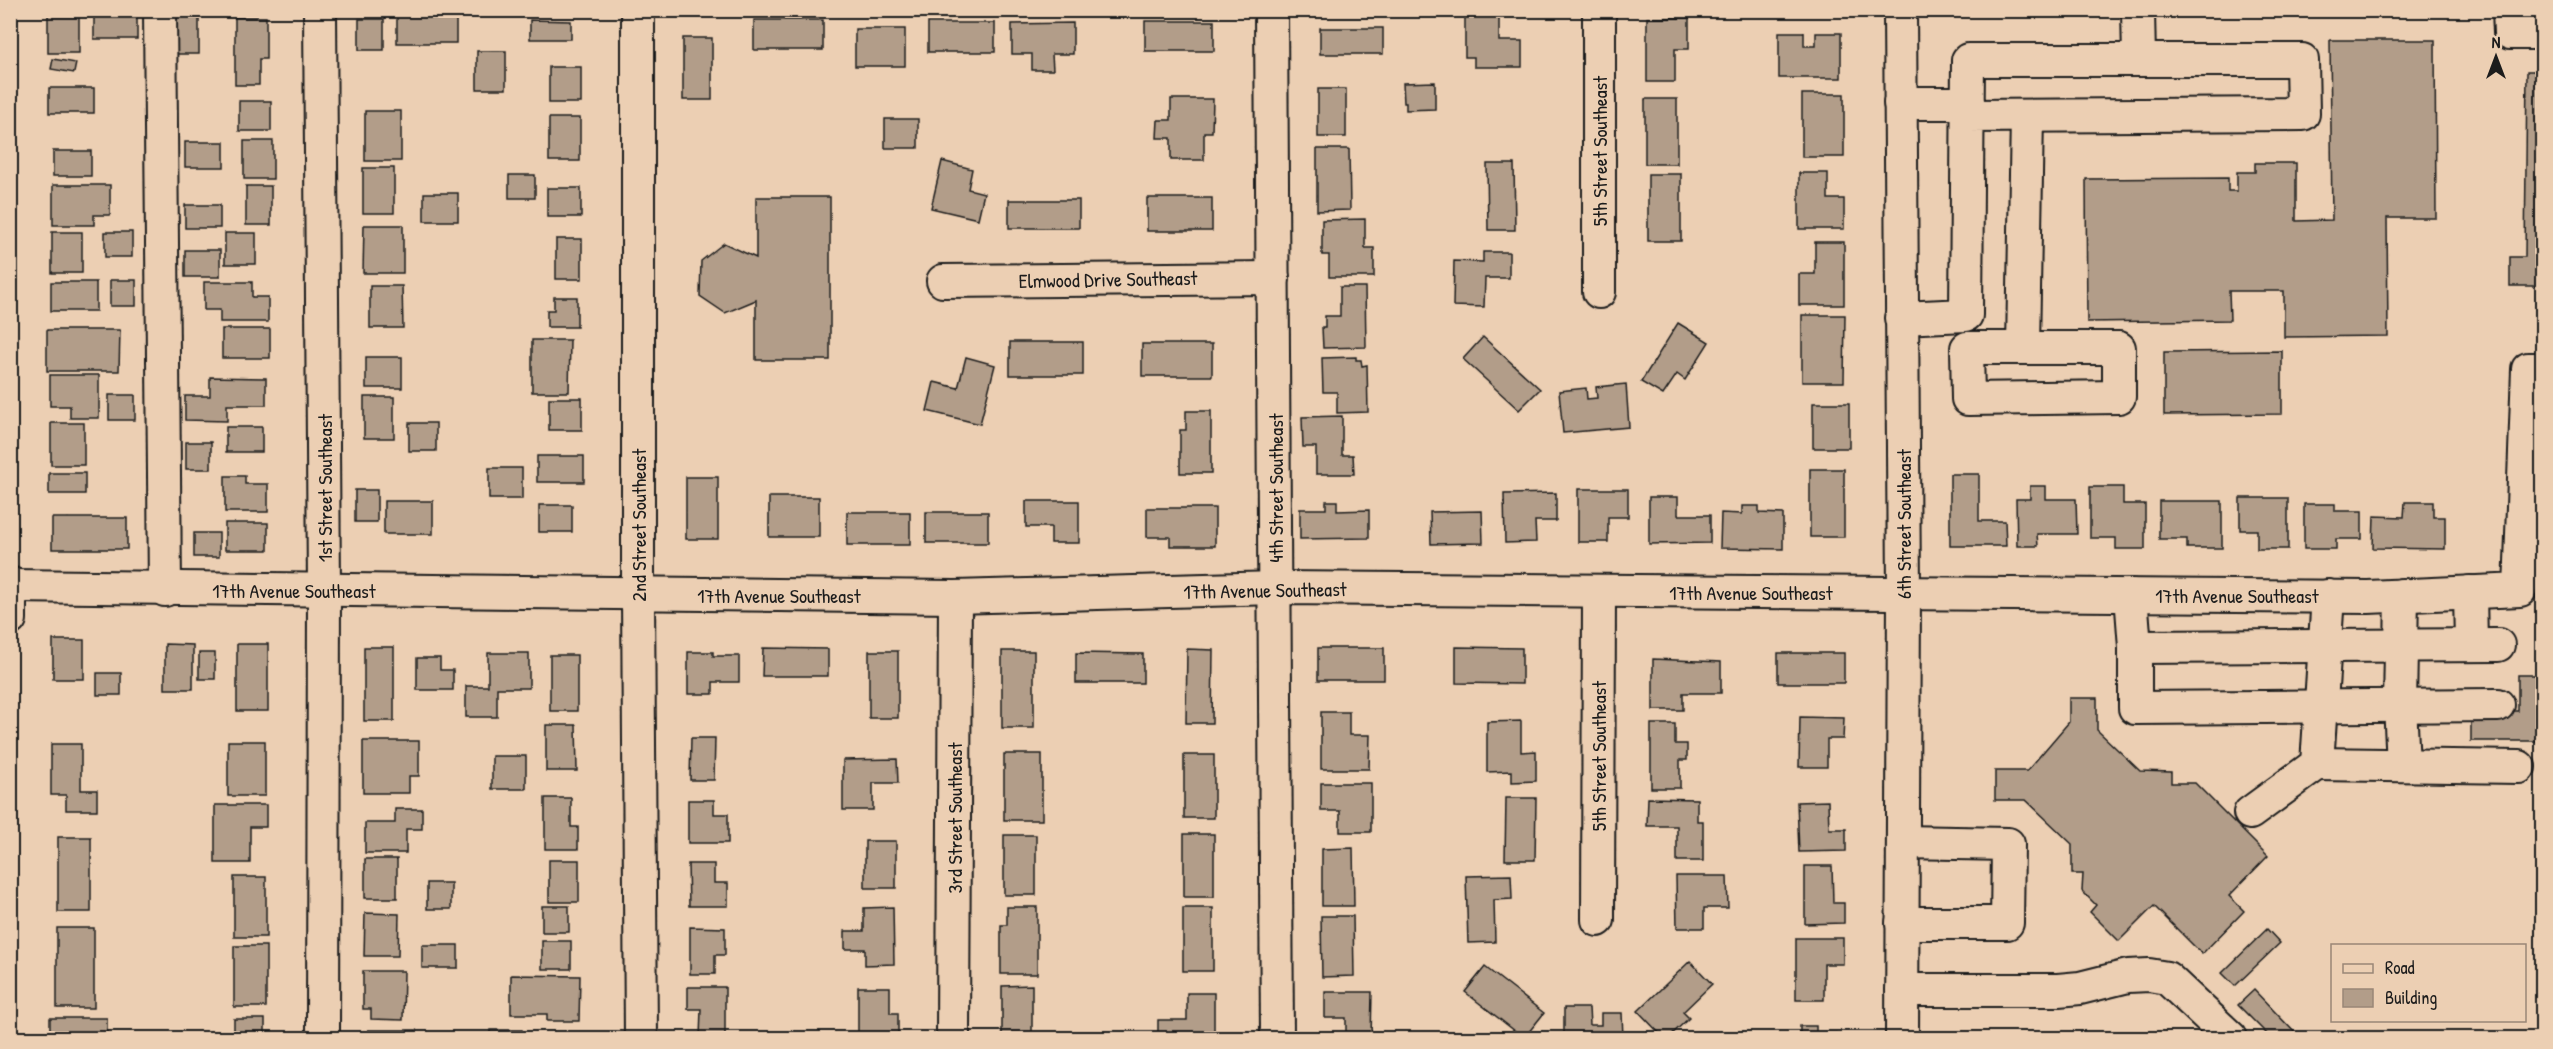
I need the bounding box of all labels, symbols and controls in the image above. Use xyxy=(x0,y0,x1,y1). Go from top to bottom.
north arrow xyxy=(2466,27,2526,87)
text: N xyxy=(2492,31,2501,53)
street label: 5th Street Southeast xyxy=(1586,75,1613,226)
street label: Elmwood Drive Southeast xyxy=(1018,264,1199,294)
street label: 4th Street Southeast xyxy=(1262,412,1289,563)
street label: 1st Street Southeast xyxy=(311,413,338,562)
street label: 2nd Street Southeast xyxy=(625,447,652,601)
street label: 6th Street Southeast xyxy=(1890,448,1917,599)
street label: 17th Avenue Southeast xyxy=(1183,575,1348,605)
street label: 17th Avenue Southeast xyxy=(212,577,377,604)
street label: 17th Avenue Southeast xyxy=(1669,579,1834,606)
street label: 17th Avenue Southeast xyxy=(697,582,862,609)
street label: 17th Avenue Southeast xyxy=(2155,582,2320,609)
street label: 5th Street Southeast xyxy=(1585,680,1612,831)
street label: 3rd Street Southeast xyxy=(941,741,968,894)
legend xyxy=(2331,944,2526,1022)
text: Road xyxy=(2385,955,2415,980)
text: Building xyxy=(2385,985,2437,1010)

